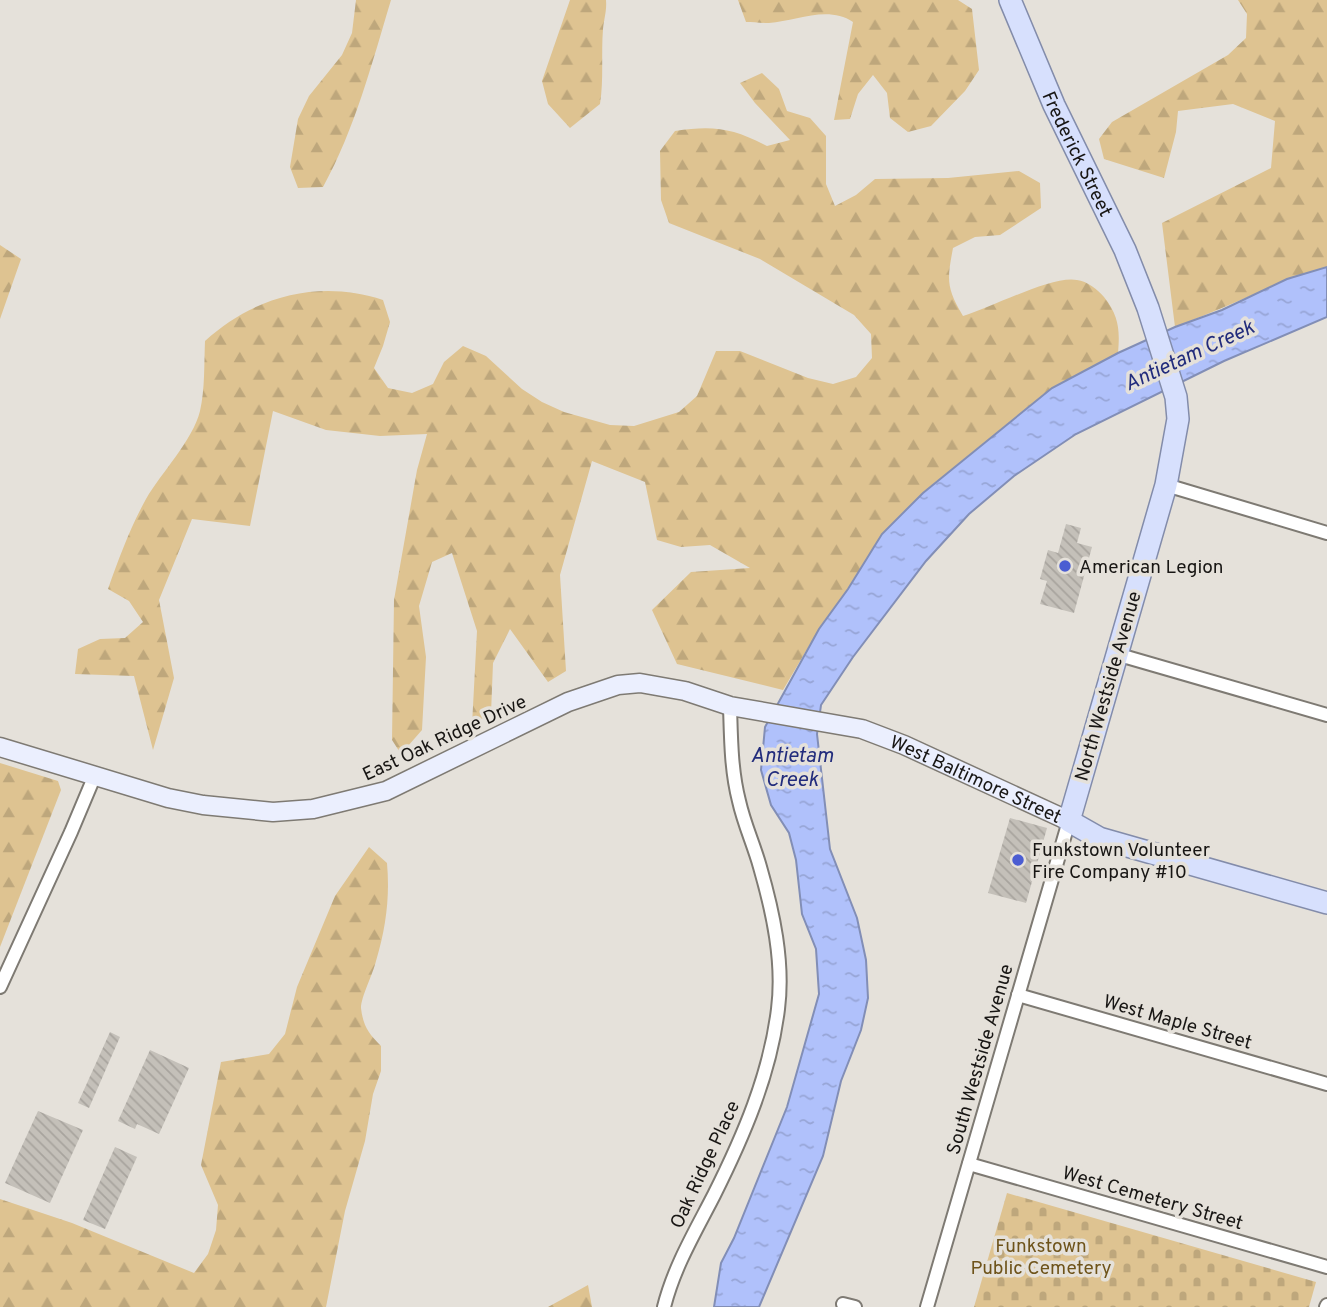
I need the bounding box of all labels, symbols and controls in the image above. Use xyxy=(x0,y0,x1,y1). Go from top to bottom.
street label: Frederick Street xyxy=(1036,88,1117,221)
water label: Antietam Creek xyxy=(1120,314,1259,398)
place label: American Legion xyxy=(1079,556,1223,580)
marker: American Legion xyxy=(1057,558,1073,574)
street label: North Westside Avenue xyxy=(1070,589,1148,784)
street label: East Oak Ridge Drive xyxy=(359,690,531,787)
street label: West Baltimore Street xyxy=(886,731,1065,830)
water label: Antietam Creek xyxy=(751,743,834,794)
place label: Funkstown Volunteer Fire Company #10 xyxy=(1032,839,1211,885)
marker: Funkstown Volunteer Fire Company #10 xyxy=(1010,852,1026,868)
street label: South Westside Avenue xyxy=(942,961,1020,1158)
street label: West Maple Street xyxy=(1100,990,1255,1056)
street label: Oak Ridge Place xyxy=(666,1097,746,1233)
street label: West Cemetery Street xyxy=(1059,1162,1246,1236)
park label: Funkstown Public Cemetery xyxy=(970,1235,1112,1281)

